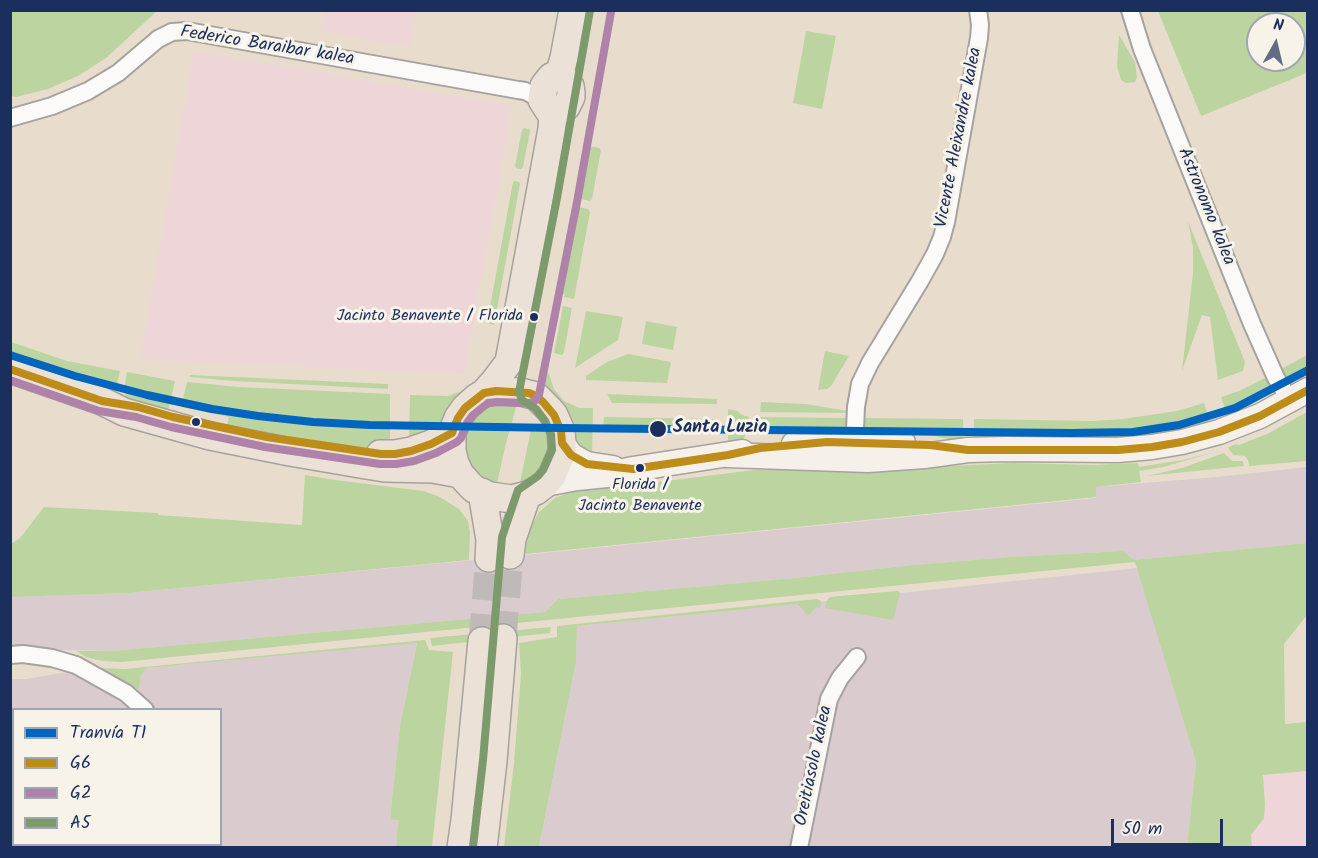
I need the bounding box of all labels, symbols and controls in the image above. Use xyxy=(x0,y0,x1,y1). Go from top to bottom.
north arrow xyxy=(1246,12,1306,72)
text: N xyxy=(1272,13,1285,39)
street label: Federico Baraibar kalea xyxy=(179,23,355,71)
street label: Vicente Aleixandre kalea xyxy=(932,46,988,230)
street label: Astronomo kalea xyxy=(1172,145,1238,269)
place label: Jacinto Benavente / Florida xyxy=(337,307,523,327)
marker: Jacinto Benavente / Florida xyxy=(528,311,540,323)
unlabelled marker xyxy=(190,416,202,428)
place label: Santa Luzia xyxy=(673,418,767,440)
marker: Santa Luzia xyxy=(648,419,668,439)
marker: Florida / Jacinto Benavente xyxy=(634,462,646,474)
place label: Florida / Jacinto Benavente xyxy=(578,476,702,514)
street label: Oreitiasolo kalea xyxy=(792,704,838,828)
legend xyxy=(12,708,222,846)
text: Tranvía T1 xyxy=(70,719,146,748)
text: G6 xyxy=(70,749,91,778)
text: G2 xyxy=(70,779,91,808)
scale bar xyxy=(1114,807,1226,845)
text: A5 xyxy=(70,809,91,838)
text: 50 m xyxy=(1122,815,1162,844)

